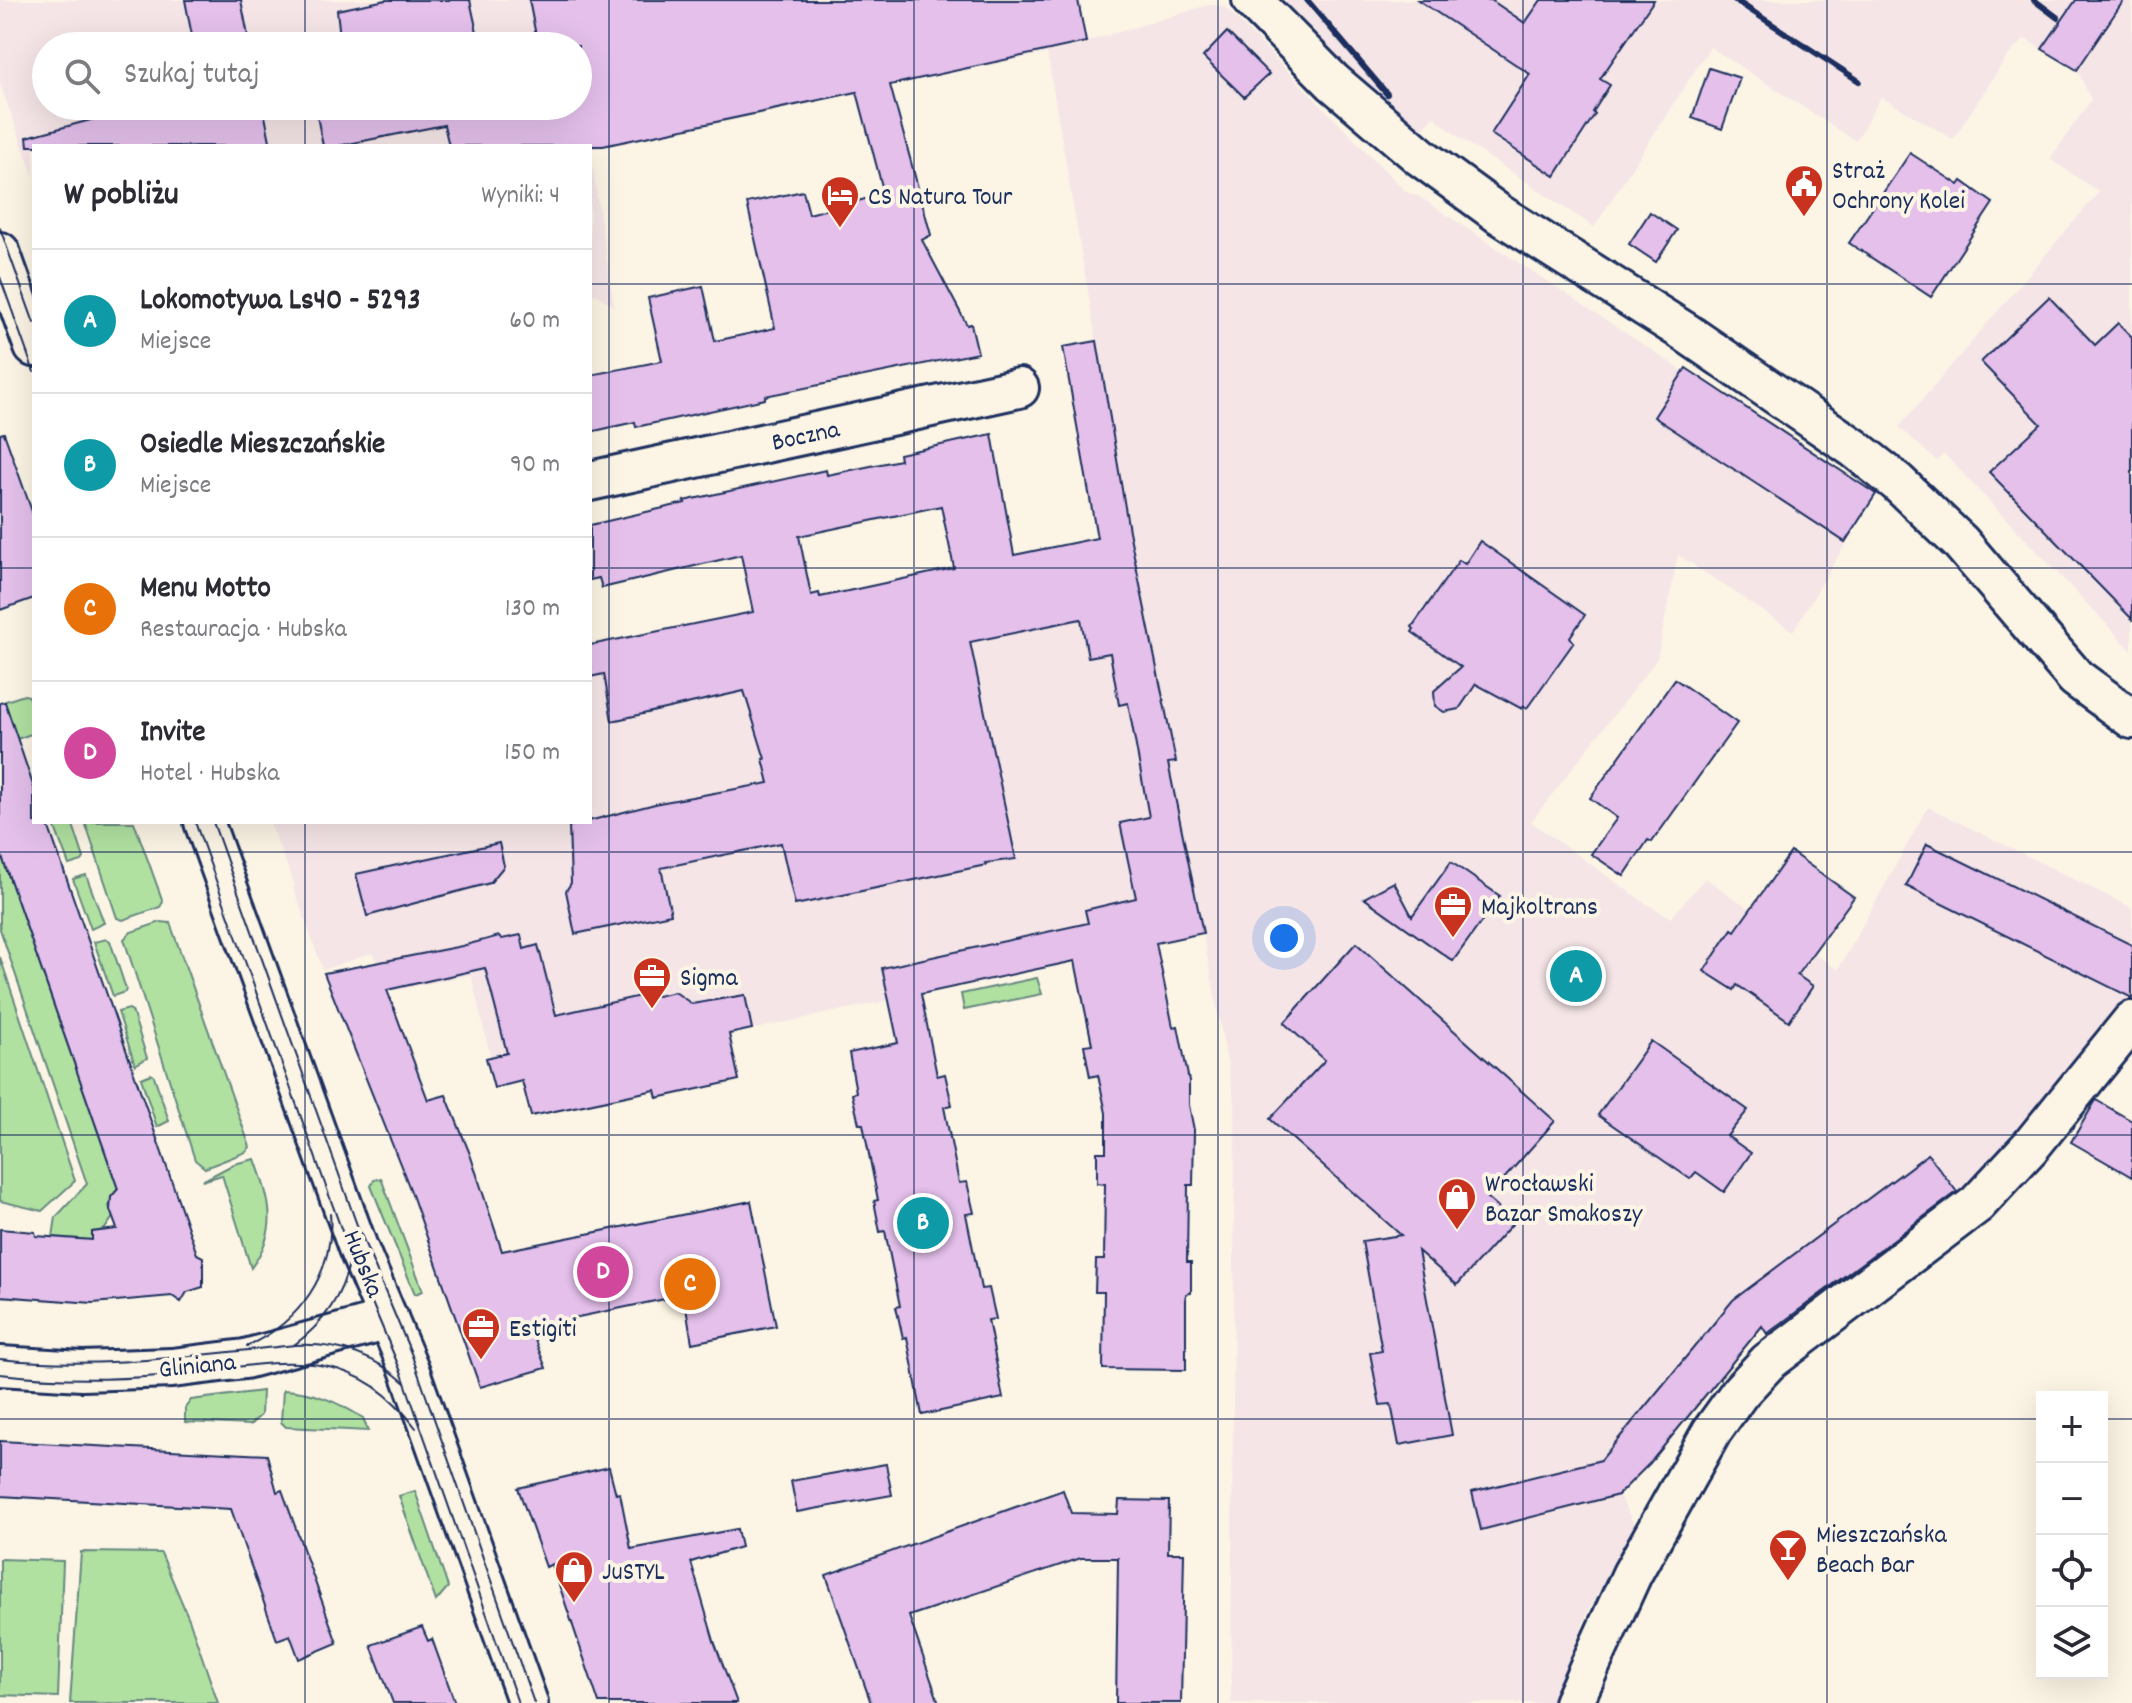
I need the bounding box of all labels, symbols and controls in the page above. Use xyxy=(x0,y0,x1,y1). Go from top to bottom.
search box xyxy=(32,32,592,120)
icon: search xyxy=(60,54,104,98)
text: Szukaj tutaj xyxy=(124,55,260,98)
place label: Straż Ochrony Kolei xyxy=(1832,154,1965,221)
public building icon: Straż Ochrony Kolei xyxy=(1783,163,1825,218)
text: W pobliżu xyxy=(64,172,179,221)
hotel icon: CS Natura Tour xyxy=(819,174,861,229)
text: Wyniki: 4 xyxy=(481,178,560,215)
place label: CS Natura Tour xyxy=(868,180,1013,217)
text: Lokomotywa Ls40 - 5293 xyxy=(140,281,420,324)
text: A xyxy=(83,303,97,340)
text: 60 m xyxy=(509,303,560,340)
text: Miejsce xyxy=(140,324,211,361)
street label: Boczna xyxy=(768,412,844,463)
text: Osiedle Mieszczańskie xyxy=(140,425,385,468)
text: B xyxy=(84,447,96,484)
text: 90 m xyxy=(510,447,560,484)
text: Miejsce xyxy=(140,468,211,505)
text: Menu Motto xyxy=(140,569,271,612)
text: C xyxy=(84,591,96,628)
text: 130 m xyxy=(505,591,560,628)
text: Restauracja · Hubska xyxy=(140,612,347,649)
text: Invite xyxy=(140,713,205,756)
text: D xyxy=(83,735,97,772)
text: 150 m xyxy=(504,735,560,772)
text: Hotel · Hubska xyxy=(140,756,280,793)
office icon: Majkoltrans xyxy=(1432,884,1474,939)
place label: Majkoltrans xyxy=(1481,890,1598,927)
your location xyxy=(1264,918,1304,958)
pin: A xyxy=(1550,946,1602,1006)
office icon: Sigma xyxy=(631,955,673,1010)
place label: Sigma xyxy=(680,961,738,998)
place label: Wrocławski Bazar Smakoszy xyxy=(1485,1167,1643,1234)
shop icon: Wrocławski Bazar Smakoszy xyxy=(1436,1176,1478,1231)
pin: B xyxy=(897,1193,949,1253)
street label: Hubska xyxy=(332,1225,392,1304)
pin: D xyxy=(577,1242,629,1302)
pin: C xyxy=(664,1254,716,1314)
office icon: Estigiti xyxy=(460,1306,502,1361)
place label: Estigiti xyxy=(509,1312,577,1349)
street label: Gliniana xyxy=(157,1345,239,1390)
map controls xyxy=(2036,1391,2108,1679)
button: + xyxy=(2036,1391,2108,1463)
button: − xyxy=(2036,1463,2108,1535)
place label: Mieszczańska Beach Bar xyxy=(1816,1518,1947,1585)
bar icon: Mieszczańska Beach Bar xyxy=(1767,1527,1809,1582)
button: locate xyxy=(2036,1535,2108,1607)
shop icon: JuSTYL xyxy=(553,1549,595,1604)
place label: JuSTYL xyxy=(602,1555,665,1592)
button: layers xyxy=(2036,1607,2108,1679)

